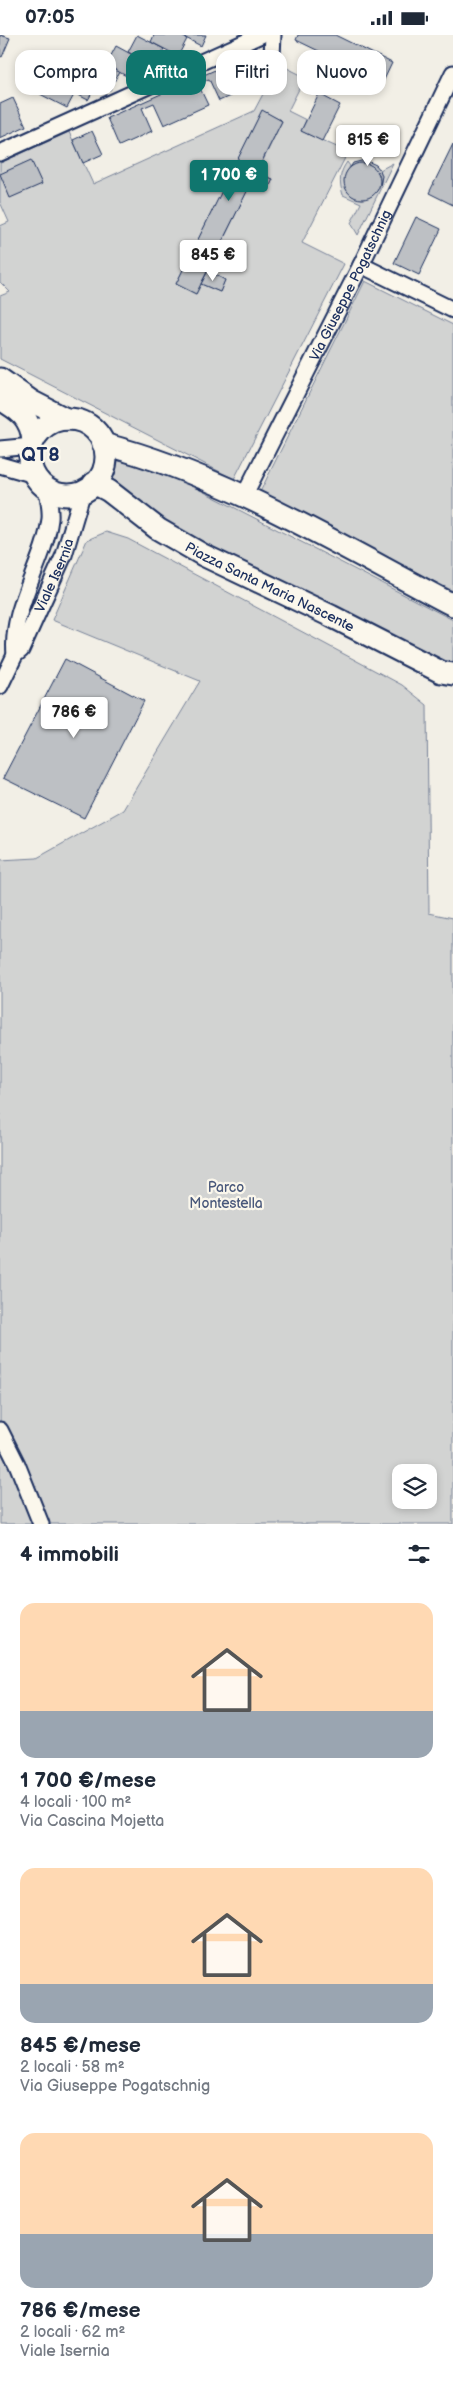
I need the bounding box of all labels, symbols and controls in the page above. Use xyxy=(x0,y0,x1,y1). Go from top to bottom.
text: 07:05 xyxy=(25,6,75,29)
chip: Compra xyxy=(15,50,116,95)
chip: Affitta xyxy=(126,50,206,95)
chip: Filtri xyxy=(216,50,287,95)
chip: Nuovo xyxy=(297,50,386,95)
pin: 815 € xyxy=(333,125,403,167)
text: 815 € xyxy=(347,131,389,150)
pin: 1 700 € xyxy=(183,159,275,202)
text: 1 700 € xyxy=(201,166,257,185)
street label: Via Giuseppe Pogatschnig xyxy=(306,207,395,364)
pin: 845 € xyxy=(178,239,248,282)
text: 845 € xyxy=(191,246,235,265)
district label: QT8 xyxy=(21,444,61,467)
street label: Viale Isernia xyxy=(31,536,77,615)
street label: Piazza Santa Maria Nascente xyxy=(182,539,357,635)
pin: 786 € xyxy=(39,697,109,739)
text: 786 € xyxy=(52,703,96,722)
park label: Parco Montestella xyxy=(189,1179,263,1212)
map controls xyxy=(392,1464,437,1509)
button: layers xyxy=(392,1464,437,1509)
icon: filters xyxy=(405,1540,433,1568)
text: 4 immobili xyxy=(20,1542,119,1567)
icon: home xyxy=(182,1635,272,1725)
text: 1 700 €/mese xyxy=(20,1768,156,1793)
text: 4 locali · 100 m² xyxy=(20,1793,131,1812)
text: Via Cascina Mojetta xyxy=(20,1812,164,1831)
icon: home xyxy=(182,1900,272,1990)
text: 845 €/mese xyxy=(20,2033,141,2058)
text: 2 locali · 58 m² xyxy=(20,2058,125,2077)
text: Via Giuseppe Pogatschnig xyxy=(20,2077,210,2096)
icon: home xyxy=(182,2165,272,2255)
text: 786 €/mese xyxy=(20,2298,141,2323)
text: 2 locali · 62 m² xyxy=(20,2323,125,2342)
text: Viale Isernia xyxy=(20,2342,110,2361)

